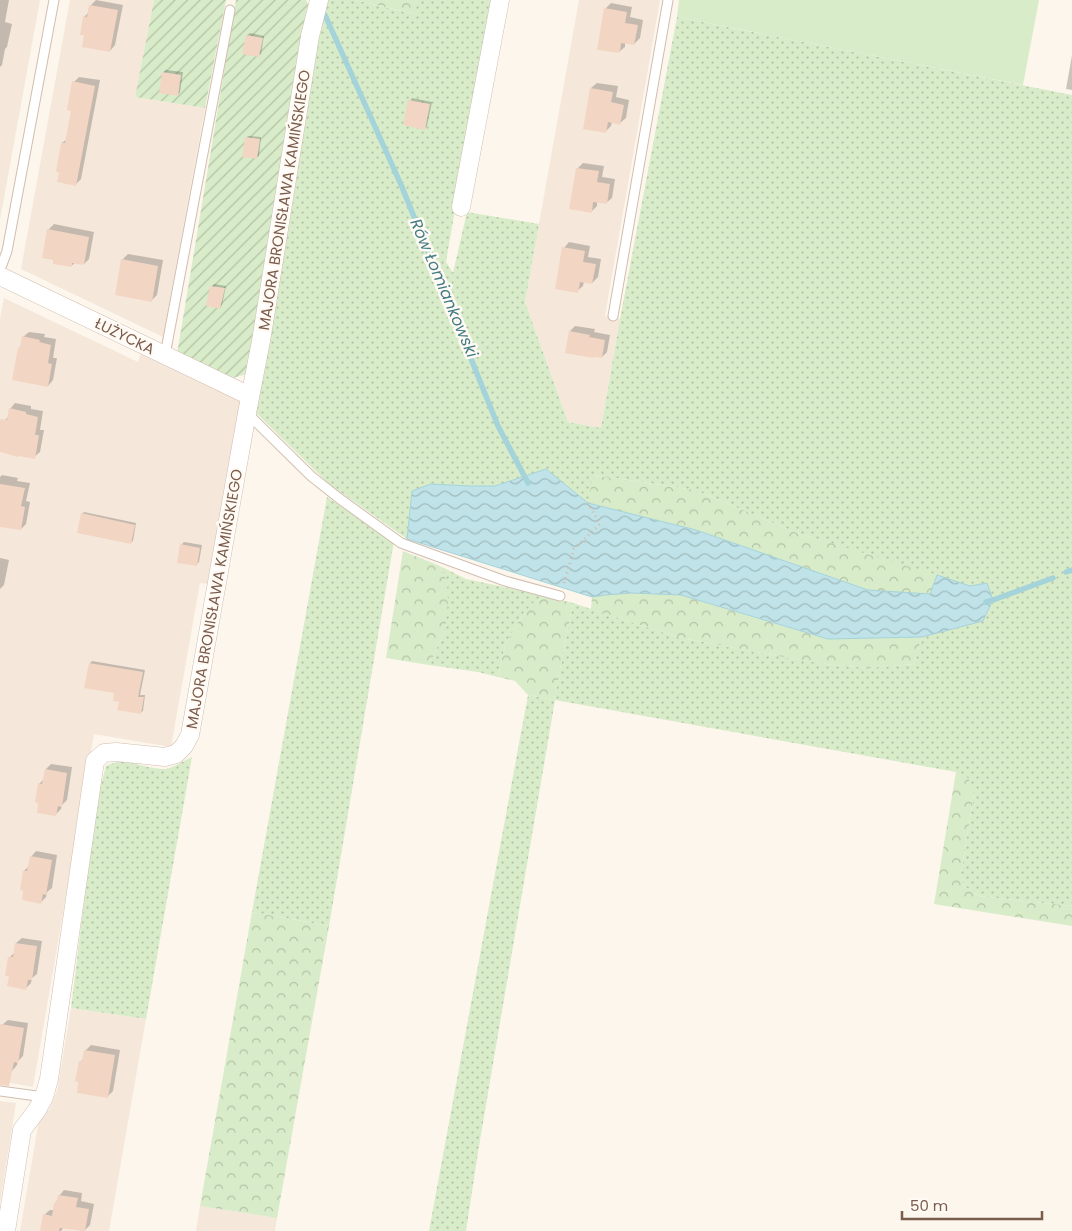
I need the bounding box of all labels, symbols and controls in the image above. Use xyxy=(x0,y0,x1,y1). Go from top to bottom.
street label: MAJORA BRONISŁAWA KAMIŃSKIEGO xyxy=(253,68,315,332)
water label: Rów Łomiankowski xyxy=(404,215,484,362)
street label: ŁUŻYCKA xyxy=(92,312,158,360)
street label: MAJORA BRONISŁAWA KAMIŃSKIEGO xyxy=(181,467,247,731)
scale bar xyxy=(902,1188,1042,1220)
text: 50 m xyxy=(910,1195,948,1216)

